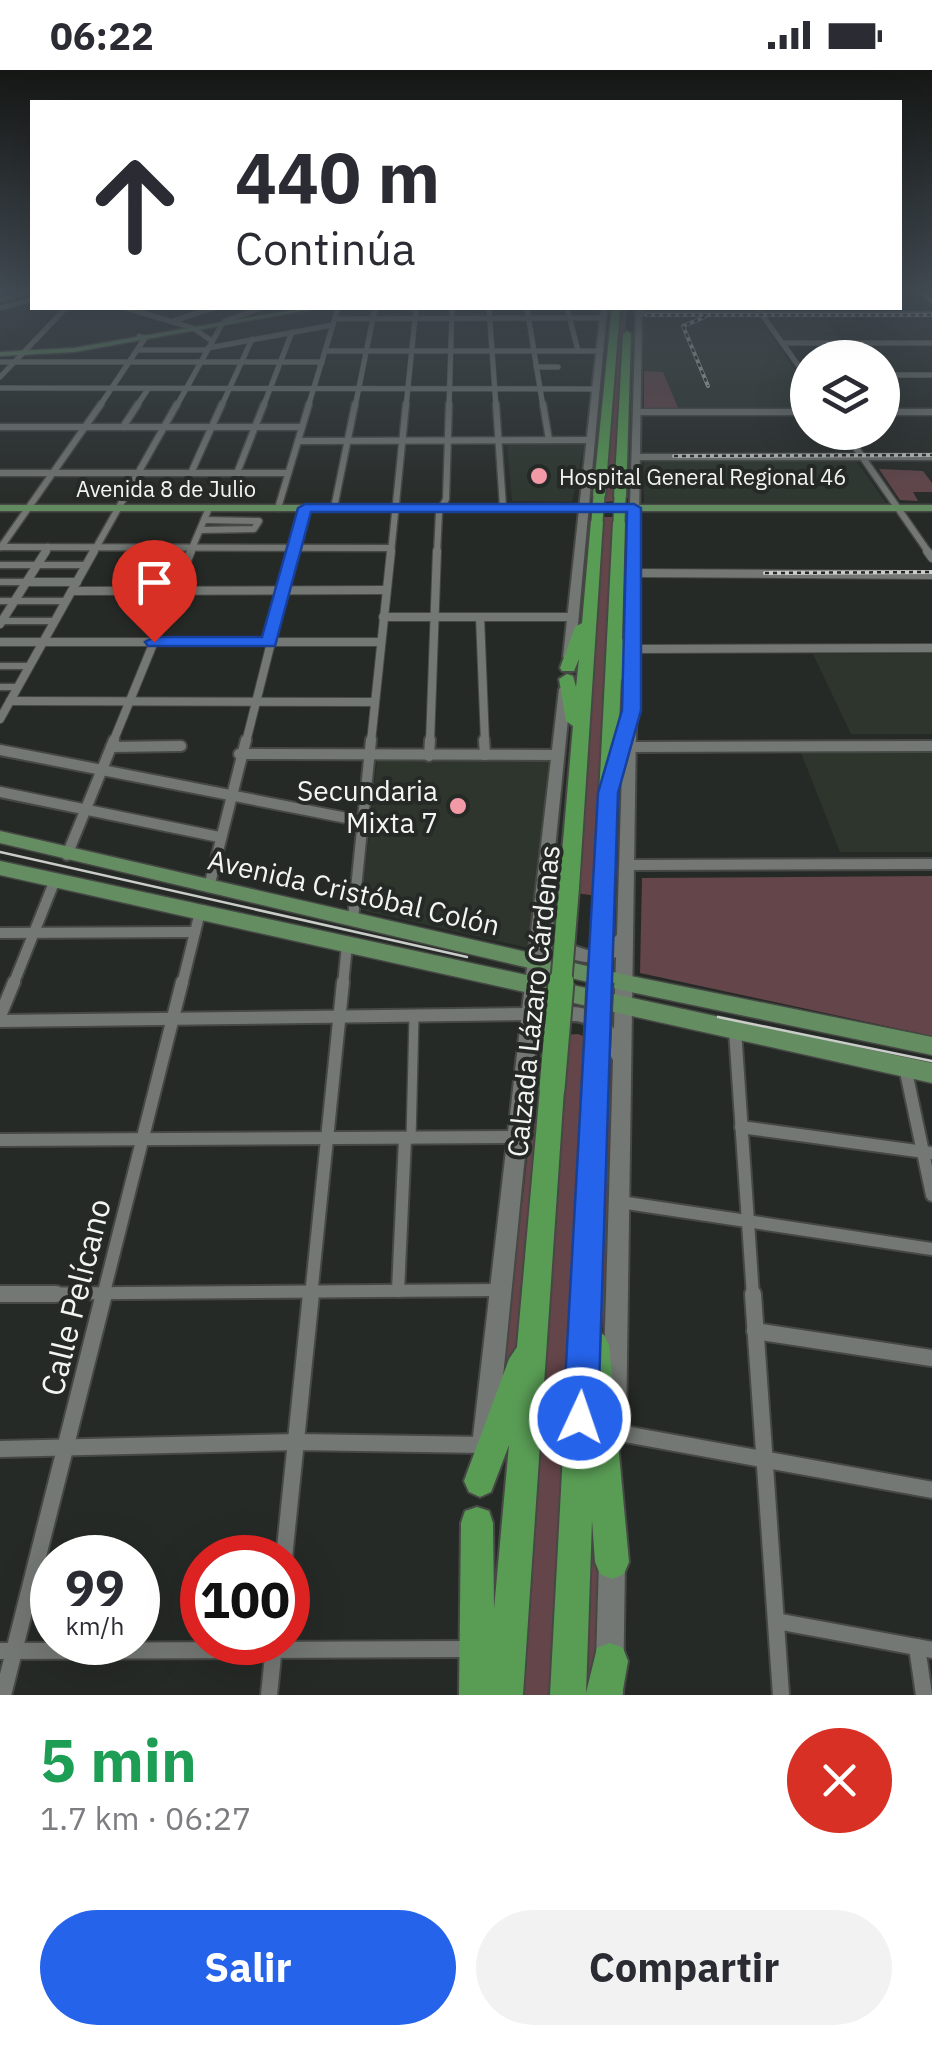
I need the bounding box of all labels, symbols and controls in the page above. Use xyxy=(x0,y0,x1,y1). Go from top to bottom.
text: 06:22 xyxy=(50,11,154,60)
text: 440 m xyxy=(235,131,440,222)
icon: ahead xyxy=(70,140,200,270)
text: Continúa xyxy=(235,219,416,277)
map controls xyxy=(790,340,900,450)
button: layers xyxy=(790,340,900,450)
place label: Hospital General Regional 46 xyxy=(559,462,846,491)
marker: Hospital General Regional 46 xyxy=(528,465,550,487)
street label: Avenida 8 de Julio xyxy=(76,474,256,503)
pin xyxy=(112,540,197,643)
icon: arrive xyxy=(127,555,182,610)
place label: Secundaria Mixta 7 xyxy=(297,772,438,841)
marker: Secundaria Mixta 7 xyxy=(447,795,469,817)
street label: Avenida Cristóbal Colón xyxy=(205,840,503,944)
street label: Calzada Lázaro Cárdenas xyxy=(498,843,568,1159)
street label: Calle Pelícano xyxy=(30,1194,120,1400)
position arrow xyxy=(528,1366,632,1470)
speed limit sign: 100 xyxy=(180,1535,310,1665)
text: 99 xyxy=(65,1555,125,1620)
text: km/h xyxy=(66,1609,124,1642)
text: 5 min xyxy=(40,1720,197,1799)
button: close xyxy=(787,1728,892,1833)
text: 1.7 km · 06:27 xyxy=(40,1797,251,1839)
button: Salir xyxy=(40,1910,456,2025)
button: Compartir xyxy=(476,1910,892,2025)

